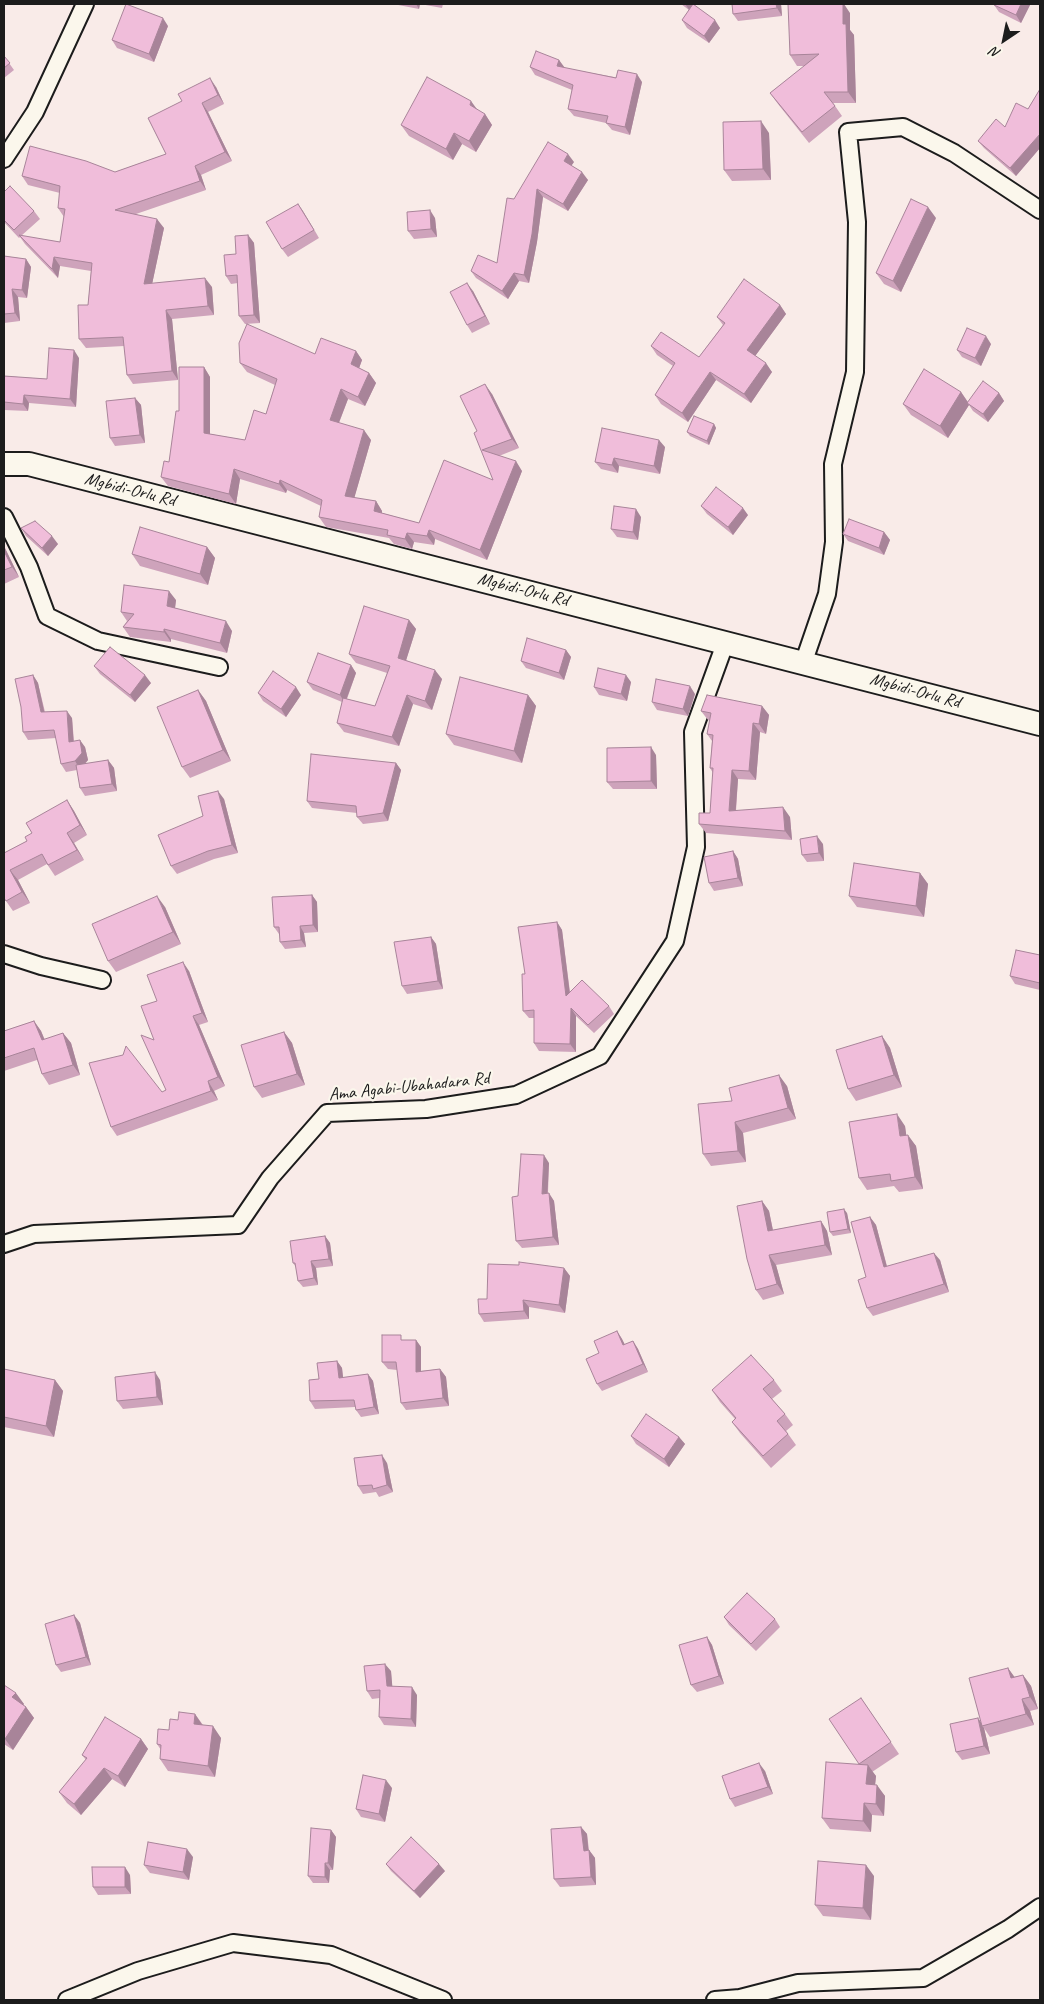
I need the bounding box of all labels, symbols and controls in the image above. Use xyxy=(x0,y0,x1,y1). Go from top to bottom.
north arrow xyxy=(979,15,1029,65)
text: N xyxy=(987,43,1004,62)
street label: Mgbidi-Orlu Rd xyxy=(82,468,178,512)
street label: Mgbidi-Orlu Rd xyxy=(475,568,571,612)
street label: Mgbidi-Orlu Rd xyxy=(867,669,963,713)
street label: Ama Agabi-Ubahadara Rd xyxy=(328,1068,490,1106)

